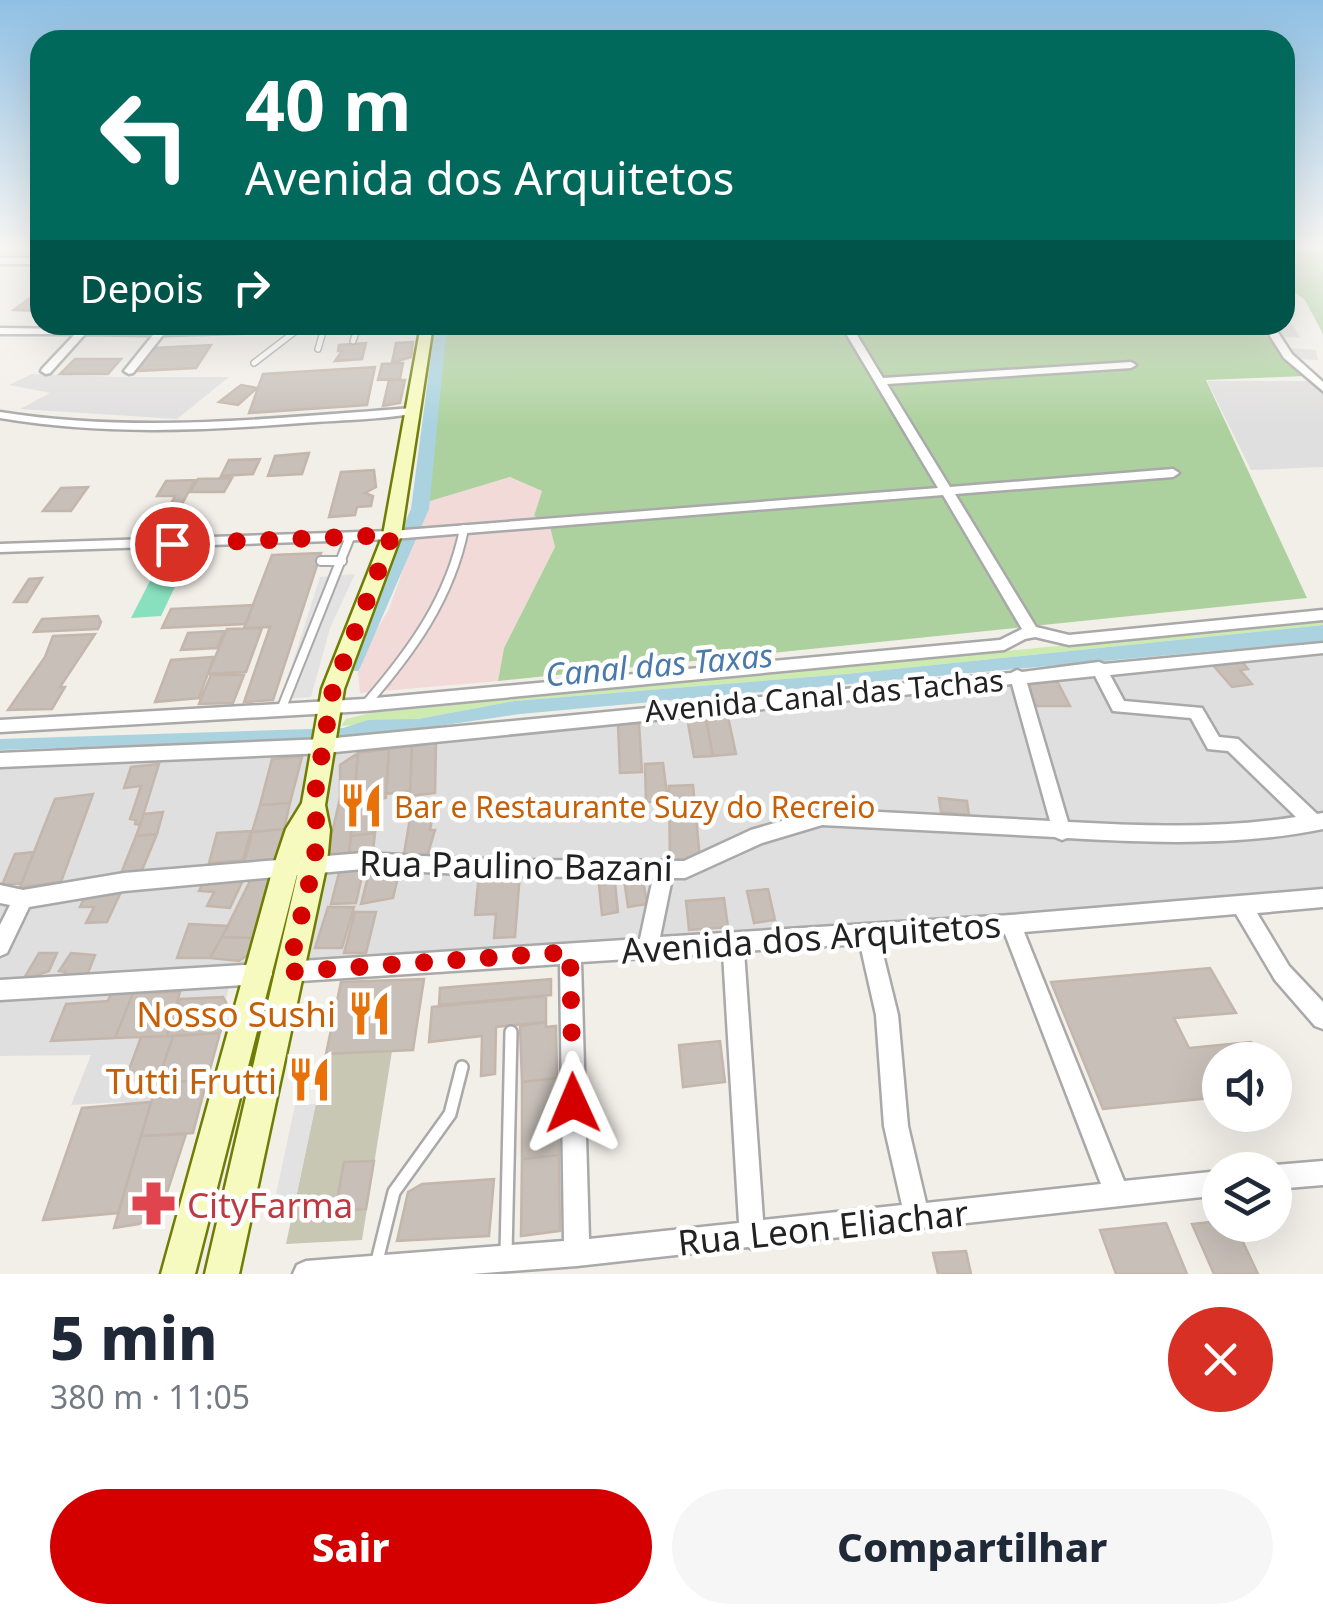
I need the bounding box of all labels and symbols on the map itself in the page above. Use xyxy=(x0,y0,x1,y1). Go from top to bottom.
pin xyxy=(130,502,215,587)
water label: Canal das Taxas xyxy=(543,633,775,695)
street label: Avenida Canal das Tachas xyxy=(643,659,1005,731)
restaurant icon: Bar e Restaurante Suzy do Recreio xyxy=(337,782,385,830)
place label: Bar e Restaurante Suzy do Recreio xyxy=(394,786,875,827)
street label: Rua Paulino Bazani xyxy=(359,839,673,891)
street label: Avenida dos Arquitetos xyxy=(620,900,1002,974)
restaurant icon: Nosso Sushi xyxy=(345,989,393,1037)
place label: Nosso Sushi xyxy=(136,990,336,1037)
position arrow xyxy=(521,1051,625,1155)
restaurant icon: Tutti Frutti xyxy=(286,1056,334,1104)
place label: Tutti Frutti xyxy=(106,1057,277,1104)
pharmacy icon: CityFarma xyxy=(130,1180,178,1228)
place label: CityFarma xyxy=(187,1181,353,1228)
street label: Rua Leon Eliachar xyxy=(675,1188,971,1266)

